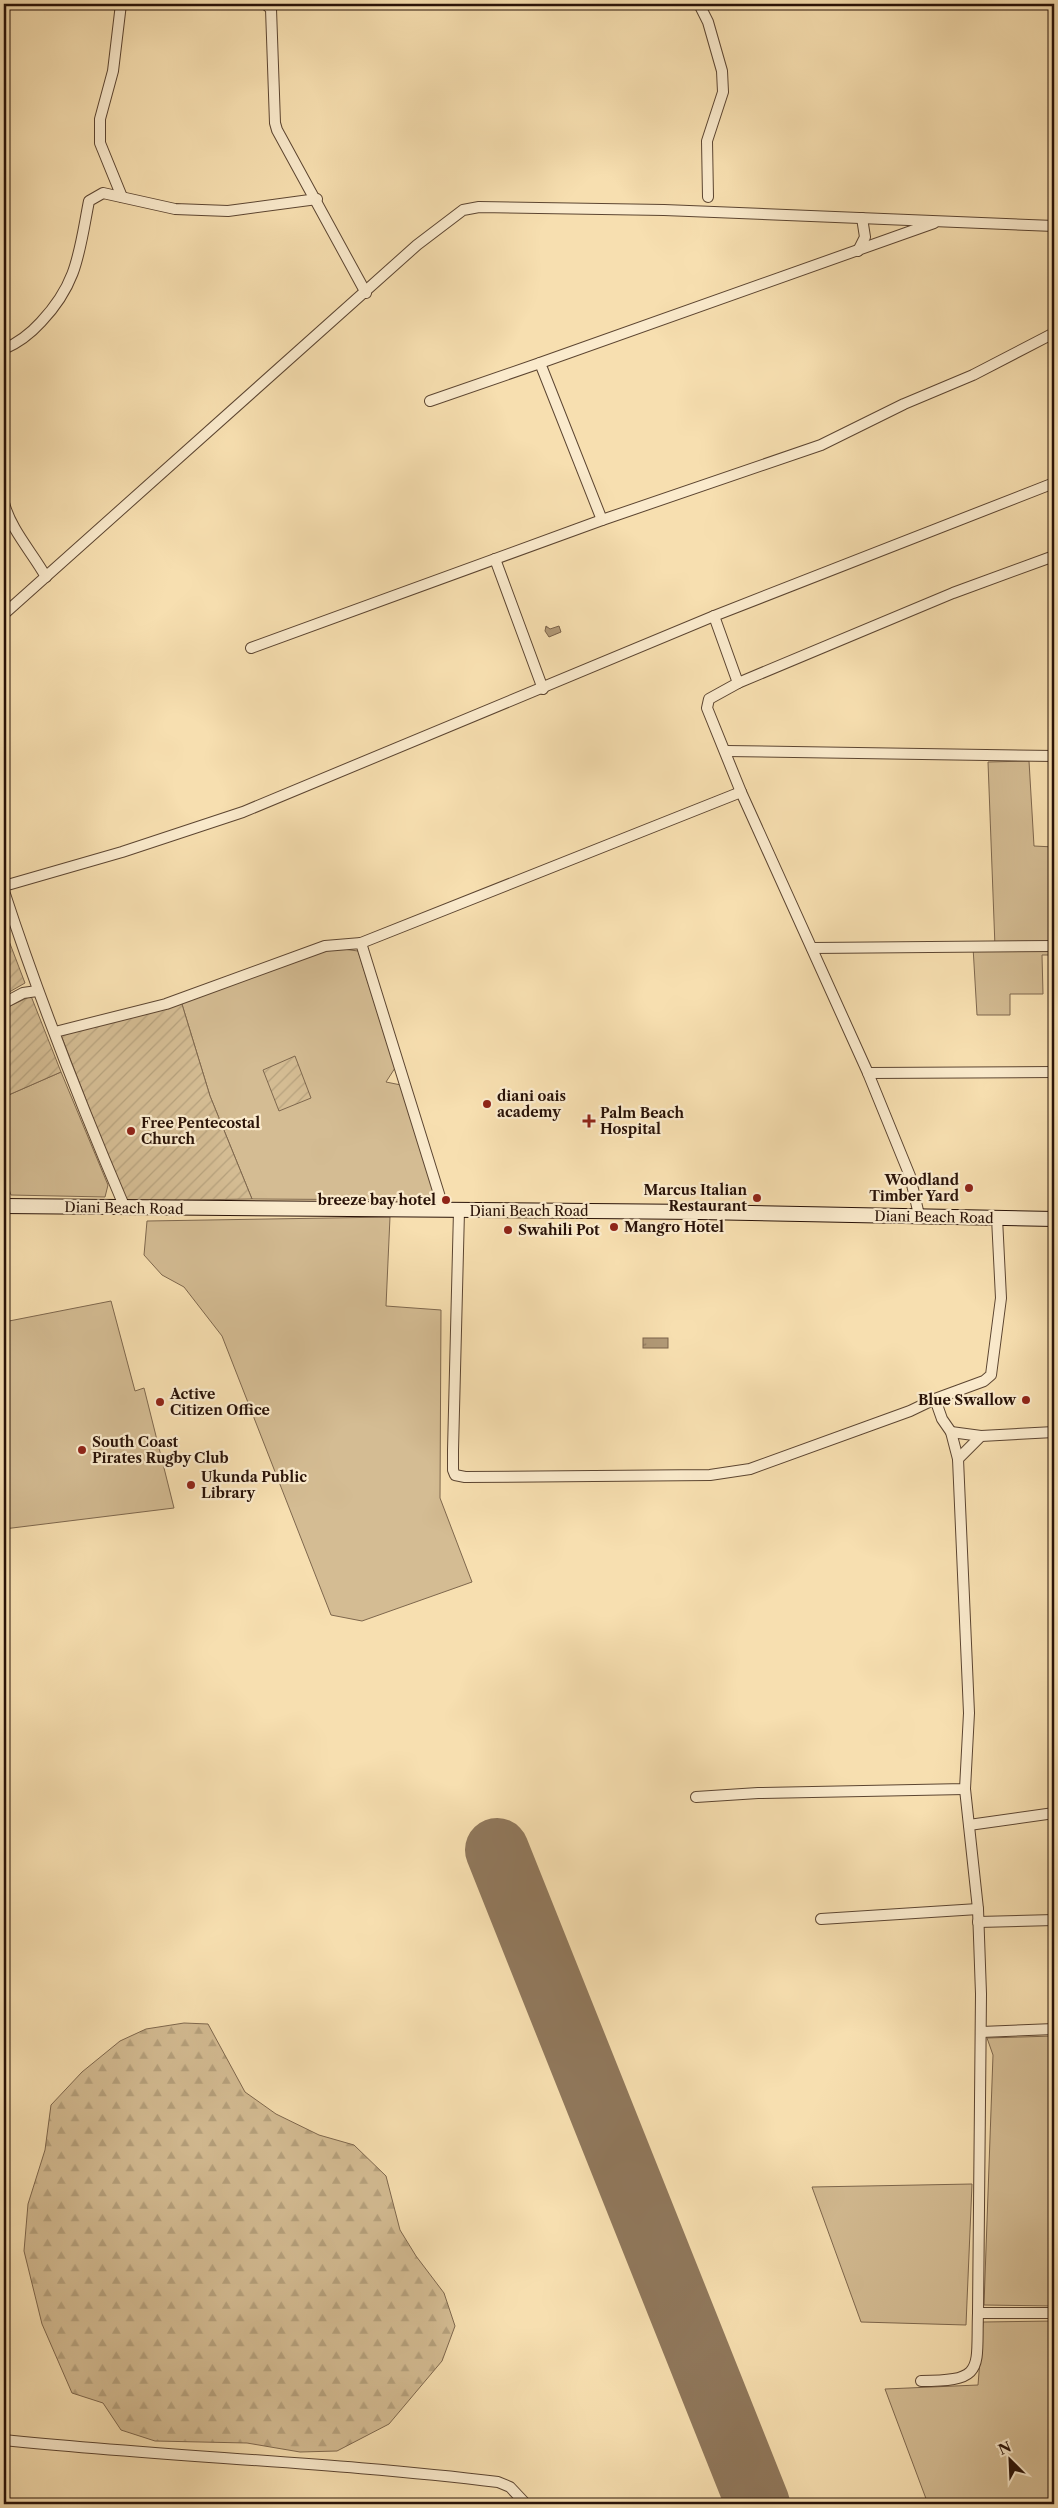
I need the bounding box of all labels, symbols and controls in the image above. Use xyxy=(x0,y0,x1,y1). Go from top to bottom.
place label: diani oais academy xyxy=(497,1087,566,1121)
marker: diani oais academy xyxy=(481,1098,493,1110)
place label: Palm Beach Hospital xyxy=(600,1104,684,1138)
place label: Free Pentecostal Church xyxy=(141,1114,260,1148)
marker: Palm Beach Hospital xyxy=(582,1114,596,1128)
marker: Free Pentecostal Church xyxy=(125,1125,137,1137)
place label: Woodland Timber Yard xyxy=(869,1171,960,1205)
place label: Marcus Italian Restaurant xyxy=(643,1181,747,1215)
marker: Woodland Timber Yard xyxy=(963,1182,975,1194)
place label: breeze bay hotel xyxy=(317,1191,436,1209)
marker: Marcus Italian Restaurant xyxy=(751,1192,763,1204)
marker: breeze bay hotel xyxy=(440,1194,452,1206)
street label: Diani Beach Road xyxy=(64,1198,184,1218)
street label: Diani Beach Road xyxy=(469,1202,589,1220)
street label: Diani Beach Road xyxy=(874,1207,994,1227)
place label: Mangro Hotel xyxy=(624,1218,724,1236)
place label: Swahili Pot xyxy=(518,1221,600,1239)
marker: Mangro Hotel xyxy=(608,1221,620,1233)
marker: Swahili Pot xyxy=(502,1224,514,1236)
place label: Active Citizen Office xyxy=(169,1385,270,1419)
place label: Blue Swallow xyxy=(918,1391,1017,1409)
marker: Blue Swallow xyxy=(1020,1394,1032,1406)
marker: Active Citizen Office xyxy=(154,1396,166,1408)
place label: South Coast Pirates Rugby Club xyxy=(92,1433,229,1467)
marker: South Coast Pirates Rugby Club xyxy=(76,1444,88,1456)
place label: Ukunda Public Library xyxy=(201,1468,307,1502)
marker: Ukunda Public Library xyxy=(185,1479,197,1491)
north arrow xyxy=(986,2436,1036,2486)
text: N xyxy=(995,2437,1014,2459)

